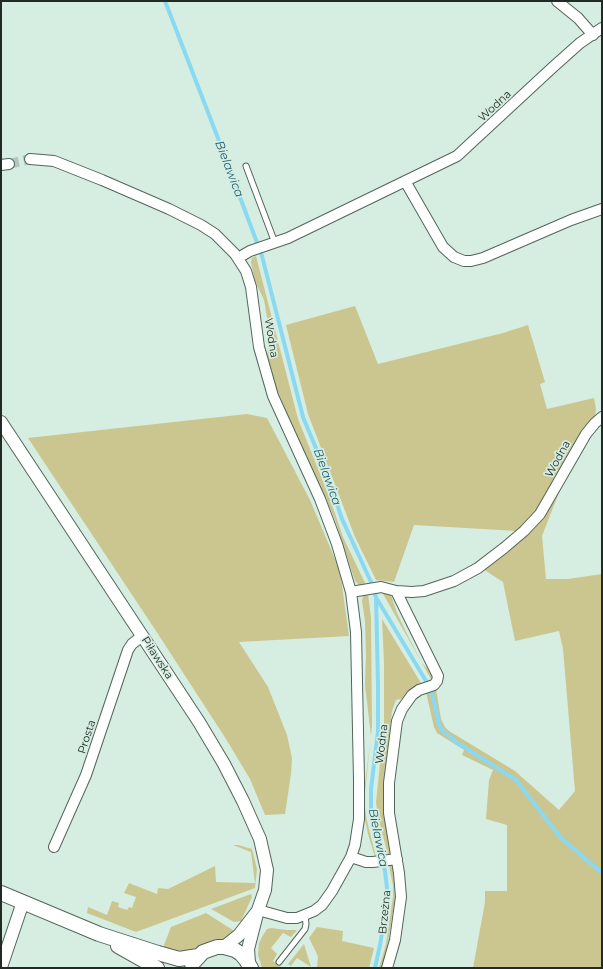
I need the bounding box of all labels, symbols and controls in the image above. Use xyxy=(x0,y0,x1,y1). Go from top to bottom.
street label: Wodna xyxy=(476,88,514,124)
water label: Bielawica xyxy=(212,139,246,199)
street label: Wodna xyxy=(261,317,281,359)
street label: Wodna xyxy=(543,438,573,480)
water label: Bielawica xyxy=(310,447,344,507)
street label: Piławska xyxy=(138,634,176,682)
street label: Prosta xyxy=(75,718,99,756)
street label: Wodna xyxy=(373,723,391,765)
water label: Bielawica xyxy=(365,807,391,869)
street label: Brzeżna xyxy=(376,889,394,935)

